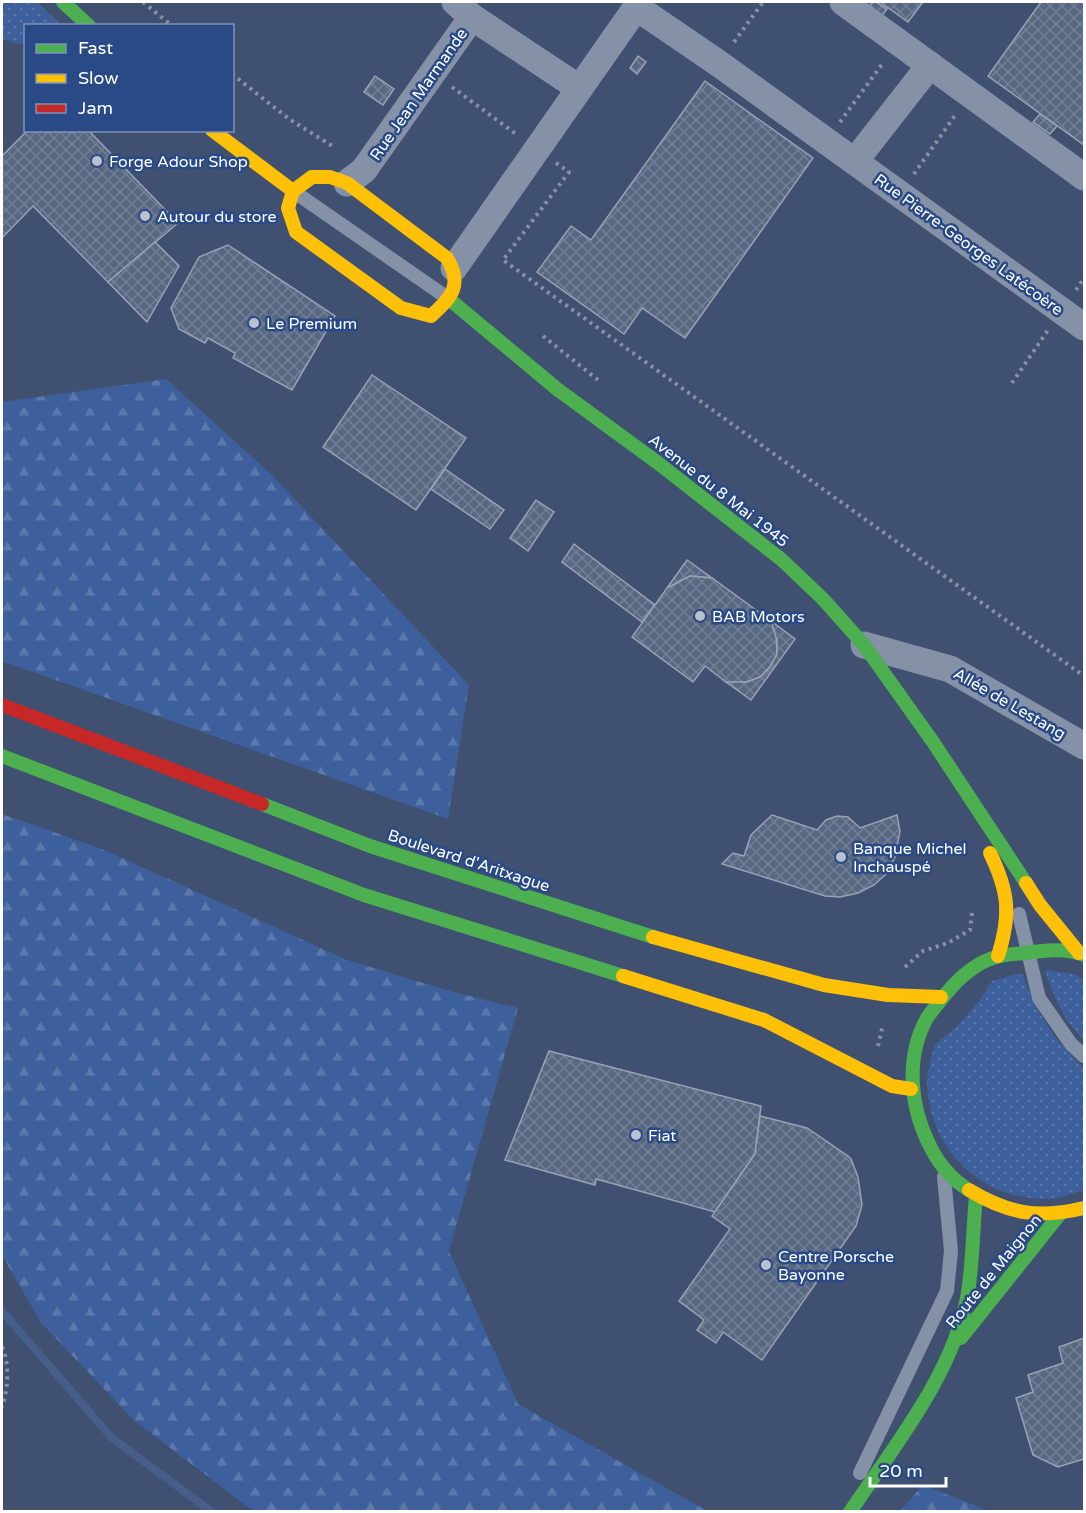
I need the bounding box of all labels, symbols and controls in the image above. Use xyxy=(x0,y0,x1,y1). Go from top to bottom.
legend xyxy=(24,24,234,132)
street label: Rue Jean Marmande xyxy=(366,25,472,165)
text: Fast xyxy=(78,37,113,59)
text: Slow xyxy=(78,67,119,89)
text: Jam xyxy=(78,97,113,119)
place label: Forge Adour Shop xyxy=(109,152,248,172)
marker: Forge Adour Shop xyxy=(90,154,104,168)
street label: Rue Pierre-Georges Latécoère xyxy=(870,170,1067,320)
place label: Autour du store xyxy=(157,207,277,227)
marker: Autour du store xyxy=(138,209,152,223)
place label: Le Premium xyxy=(266,314,357,334)
marker: Le Premium xyxy=(247,316,261,330)
street label: Avenue du 8 Mai 1945 xyxy=(644,430,792,552)
place label: BAB Motors xyxy=(712,607,805,627)
marker: BAB Motors xyxy=(693,609,707,623)
street label: Allée de Lestang xyxy=(950,664,1069,744)
street label: Boulevard d'Aritxague xyxy=(385,825,552,897)
place label: Banque Michel Inchauspé xyxy=(853,839,966,877)
marker: Banque Michel Inchauspé xyxy=(834,850,848,864)
place label: Fiat xyxy=(648,1126,676,1146)
marker: Fiat xyxy=(629,1128,643,1142)
street label: Route de Maignon xyxy=(942,1210,1046,1333)
place label: Centre Porsche Bayonne xyxy=(778,1247,894,1285)
marker: Centre Porsche Bayonne xyxy=(759,1258,773,1272)
scale bar xyxy=(870,1450,946,1488)
text: 20 m xyxy=(879,1460,923,1482)

